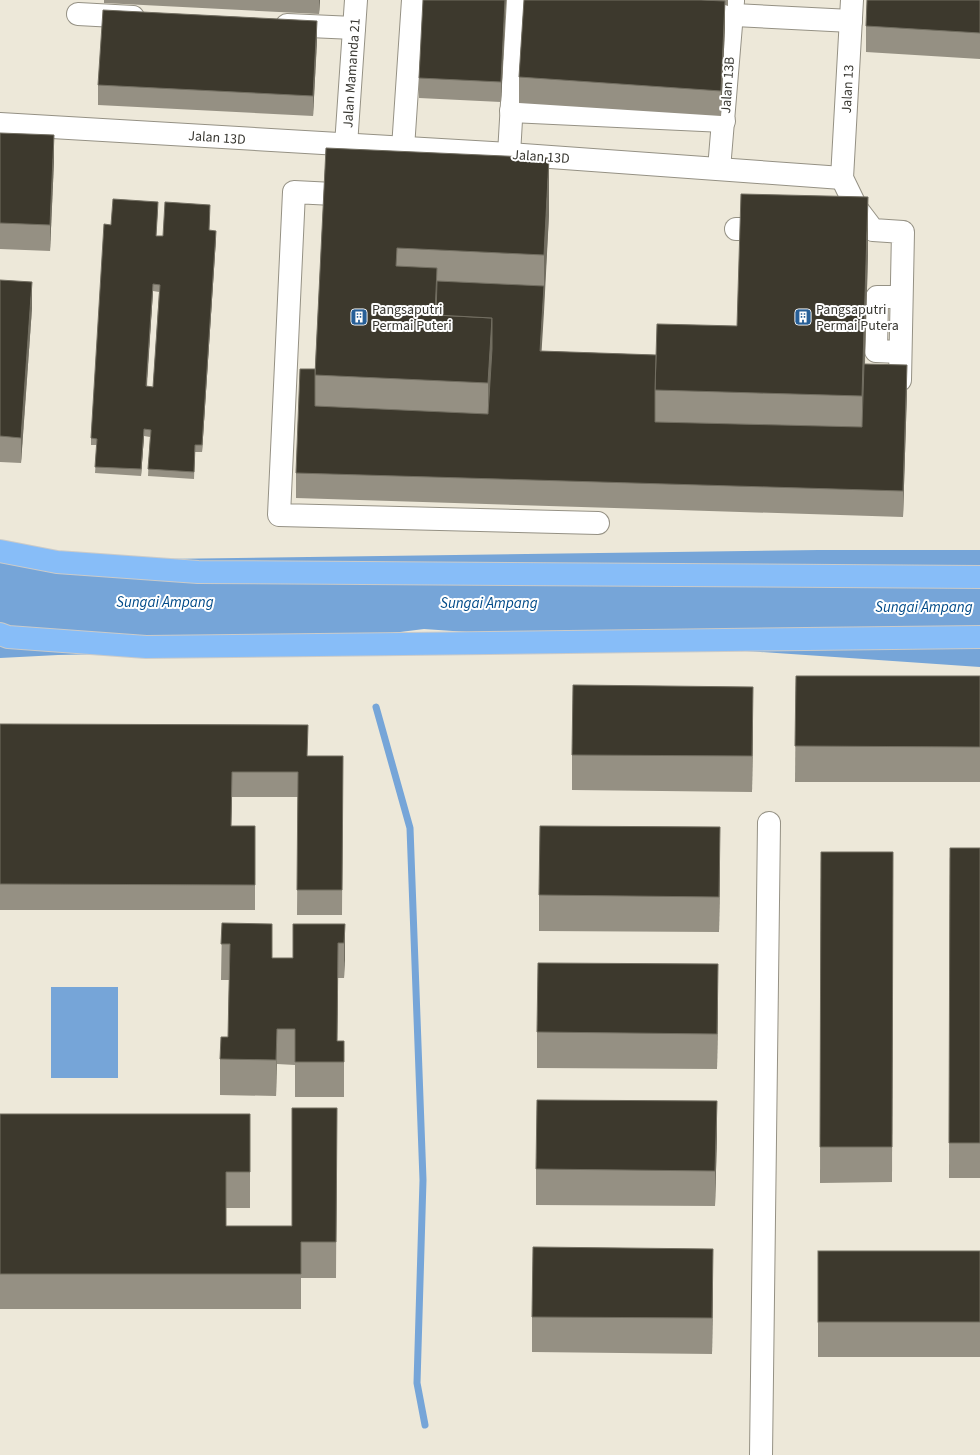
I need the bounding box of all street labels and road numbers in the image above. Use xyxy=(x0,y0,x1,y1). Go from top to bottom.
street label: Jalan Mamanda 21 xyxy=(338,17,366,129)
street label: Jalan 13B xyxy=(716,56,740,114)
street label: Jalan 13 xyxy=(837,64,859,114)
street label: Jalan 13D xyxy=(188,126,246,150)
street label: Jalan 13D xyxy=(512,145,570,169)

